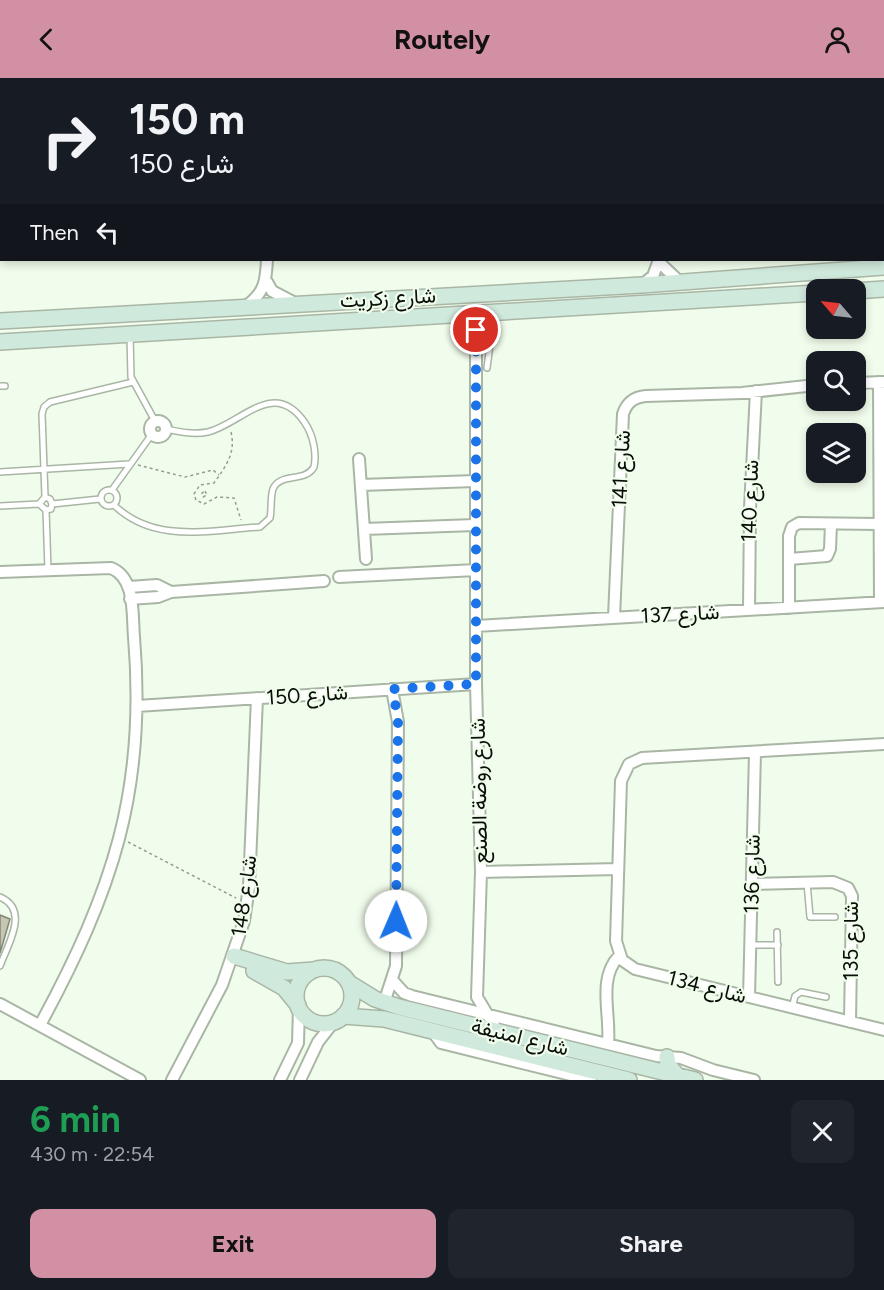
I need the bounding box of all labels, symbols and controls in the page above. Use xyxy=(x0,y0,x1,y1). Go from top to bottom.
icon: back xyxy=(30,23,63,56)
text: Routely xyxy=(394,23,490,56)
icon: person xyxy=(821,23,854,56)
text: 150 m xyxy=(129,94,245,145)
icon: right xyxy=(30,102,108,180)
text: شارع 150 xyxy=(129,147,234,180)
icon: left xyxy=(91,216,124,249)
text: Then xyxy=(30,219,79,246)
north arrow xyxy=(806,279,866,339)
map controls xyxy=(806,279,866,483)
street label: شارع زكريت xyxy=(339,283,437,314)
pin xyxy=(450,304,501,355)
icon: arrive xyxy=(459,313,492,346)
button: search xyxy=(806,351,866,411)
button: layers xyxy=(806,423,866,483)
street label: شارع 141 xyxy=(606,429,637,509)
street label: شارع 140 xyxy=(736,459,765,543)
street label: شارع 137 xyxy=(640,599,720,630)
street label: شارع 150 xyxy=(265,679,349,712)
street label: شارع روضة الصنع xyxy=(465,718,494,864)
street label: شارع 136 xyxy=(738,834,767,914)
street label: شارع 148 xyxy=(225,854,264,939)
position arrow xyxy=(364,889,428,953)
street label: شارع 135 xyxy=(838,901,865,981)
street label: شارع 134 xyxy=(665,965,749,1010)
street label: شارع امنيفة xyxy=(468,1012,571,1063)
text: 6 min xyxy=(30,1098,121,1141)
button: close xyxy=(791,1100,854,1163)
text: 430 m · 22:54 xyxy=(30,1142,154,1166)
button: Exit xyxy=(30,1209,436,1278)
button: Share xyxy=(448,1209,854,1278)

